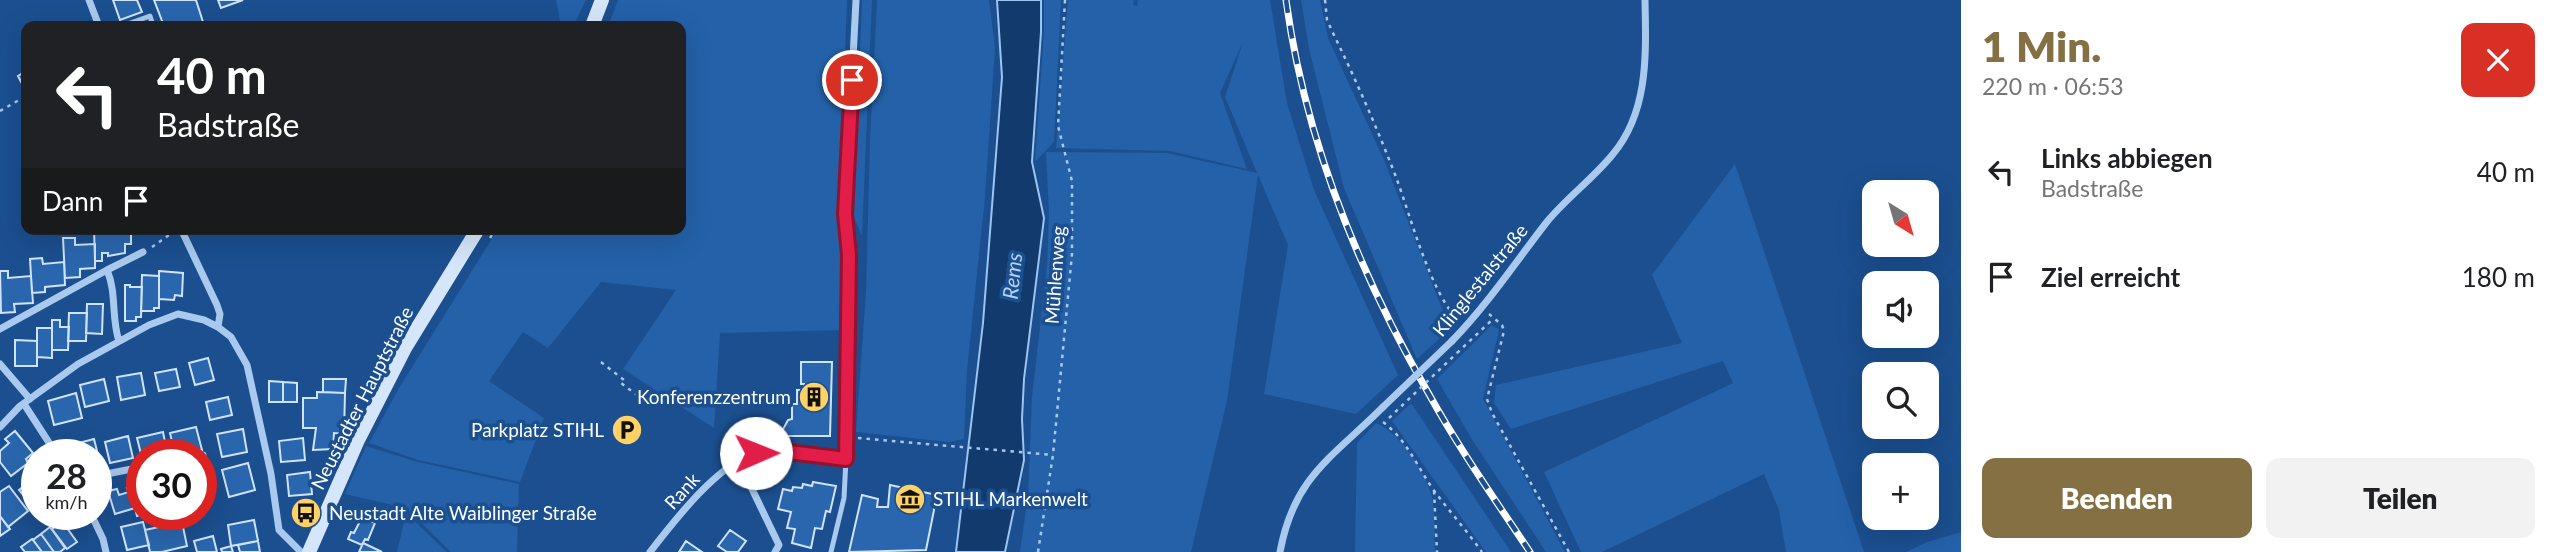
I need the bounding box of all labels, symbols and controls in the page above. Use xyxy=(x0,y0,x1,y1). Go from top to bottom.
text: 1 Min. xyxy=(1982,21,2101,71)
button: close xyxy=(2461,23,2535,97)
text: 40 m xyxy=(157,46,267,104)
icon: left xyxy=(42,49,133,140)
pin xyxy=(822,50,882,110)
icon: arrive xyxy=(833,61,871,99)
text: 220 m · 06:53 xyxy=(1982,72,2124,100)
text: Badstraße xyxy=(157,105,299,144)
text: Links abbiegen xyxy=(2041,142,2213,174)
icon: left xyxy=(1982,153,2020,191)
text: 40 m xyxy=(2477,156,2535,188)
text: Badstraße xyxy=(2041,174,2143,202)
north arrow xyxy=(1862,180,1939,257)
map controls xyxy=(1862,180,1939,530)
icon: arrive xyxy=(117,182,155,220)
text: Dann xyxy=(42,185,103,217)
street label: Klinglestalstraße xyxy=(1427,219,1532,341)
street label: Mühlenweg xyxy=(1040,225,1069,325)
water label: Rems xyxy=(997,251,1026,300)
icon: arrive xyxy=(1982,258,2020,296)
text: Ziel erreicht xyxy=(2041,261,2180,293)
text: 180 m xyxy=(2462,261,2535,293)
button: sound xyxy=(1862,271,1939,348)
street label: Neustadter Hauptstraße xyxy=(305,303,418,493)
button: search xyxy=(1862,362,1939,439)
building icon: Konferenzzentrum xyxy=(797,380,831,414)
place label: Konferenzzentrum xyxy=(637,385,791,408)
parking icon: Parkplatz STIHL xyxy=(610,413,644,447)
position arrow xyxy=(719,416,793,490)
place label: Parkplatz STIHL xyxy=(471,418,604,441)
speed limit sign: 30 xyxy=(126,439,217,530)
button: + xyxy=(1862,453,1939,530)
text: 28 xyxy=(46,454,87,496)
button: Beenden xyxy=(1982,458,2252,538)
button: Teilen xyxy=(2266,458,2535,538)
street label: Rank xyxy=(659,467,704,514)
museum icon: STIHL Markenwelt xyxy=(893,482,927,516)
place label: STIHL Markenwelt xyxy=(933,487,1088,510)
text: km/h xyxy=(45,491,88,513)
bus stop icon: Neustadt Alte Waiblinger Straße xyxy=(289,496,323,530)
place label: Neustadt Alte Waiblinger Straße xyxy=(329,501,597,524)

